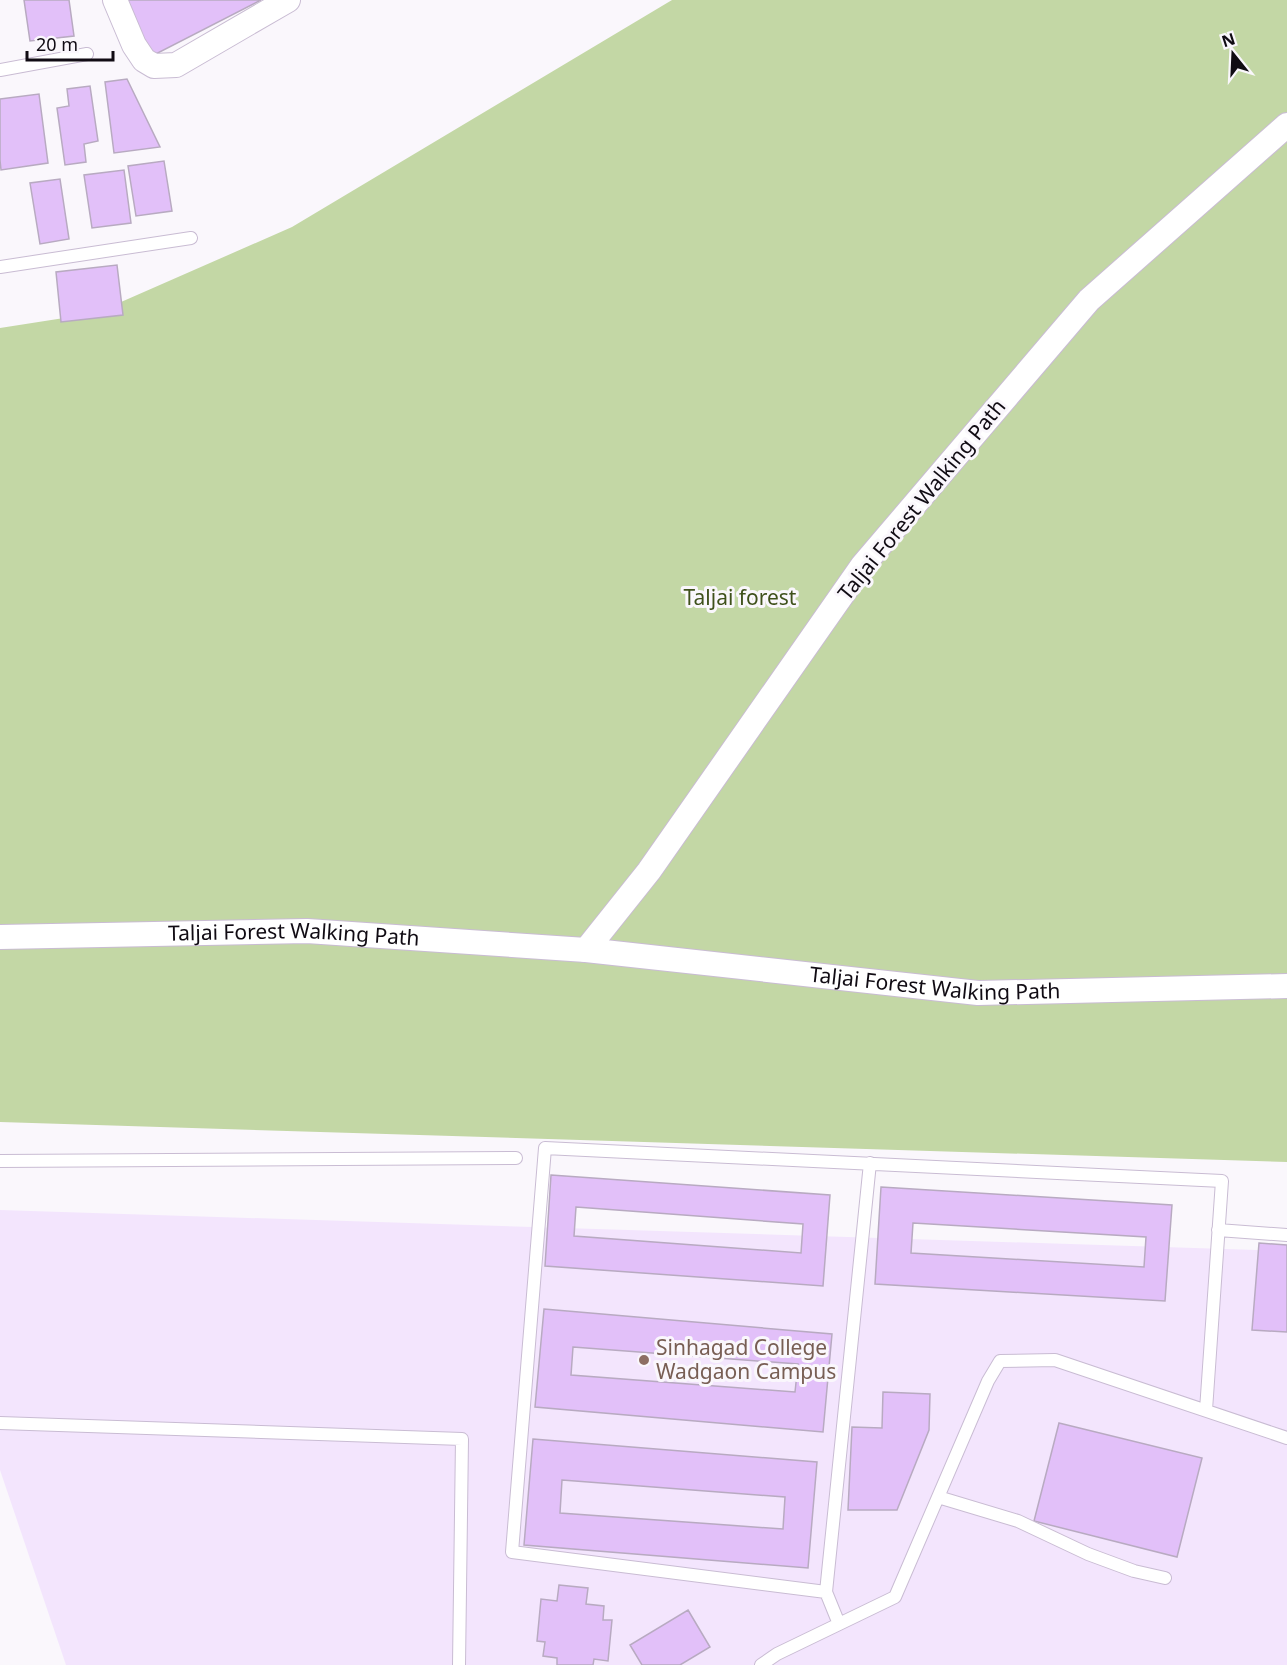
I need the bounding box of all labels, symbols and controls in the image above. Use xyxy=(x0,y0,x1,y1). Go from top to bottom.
scale bar xyxy=(27,24,112,62)
north arrow xyxy=(1203,24,1263,84)
text: N xyxy=(1219,27,1238,52)
text: 20 m xyxy=(36,32,78,56)
street label: Taljai Forest Walking Path xyxy=(831,393,1011,606)
park label: Taljai forest xyxy=(684,583,797,611)
street label: Taljai Forest Walking Path xyxy=(168,916,420,952)
street label: Taljai Forest Walking Path xyxy=(808,960,1061,1006)
place label: Sinhagad College Wadgaon Campus xyxy=(656,1333,836,1385)
marker: Sinhagad College Wadgaon Campus xyxy=(637,1353,651,1367)

